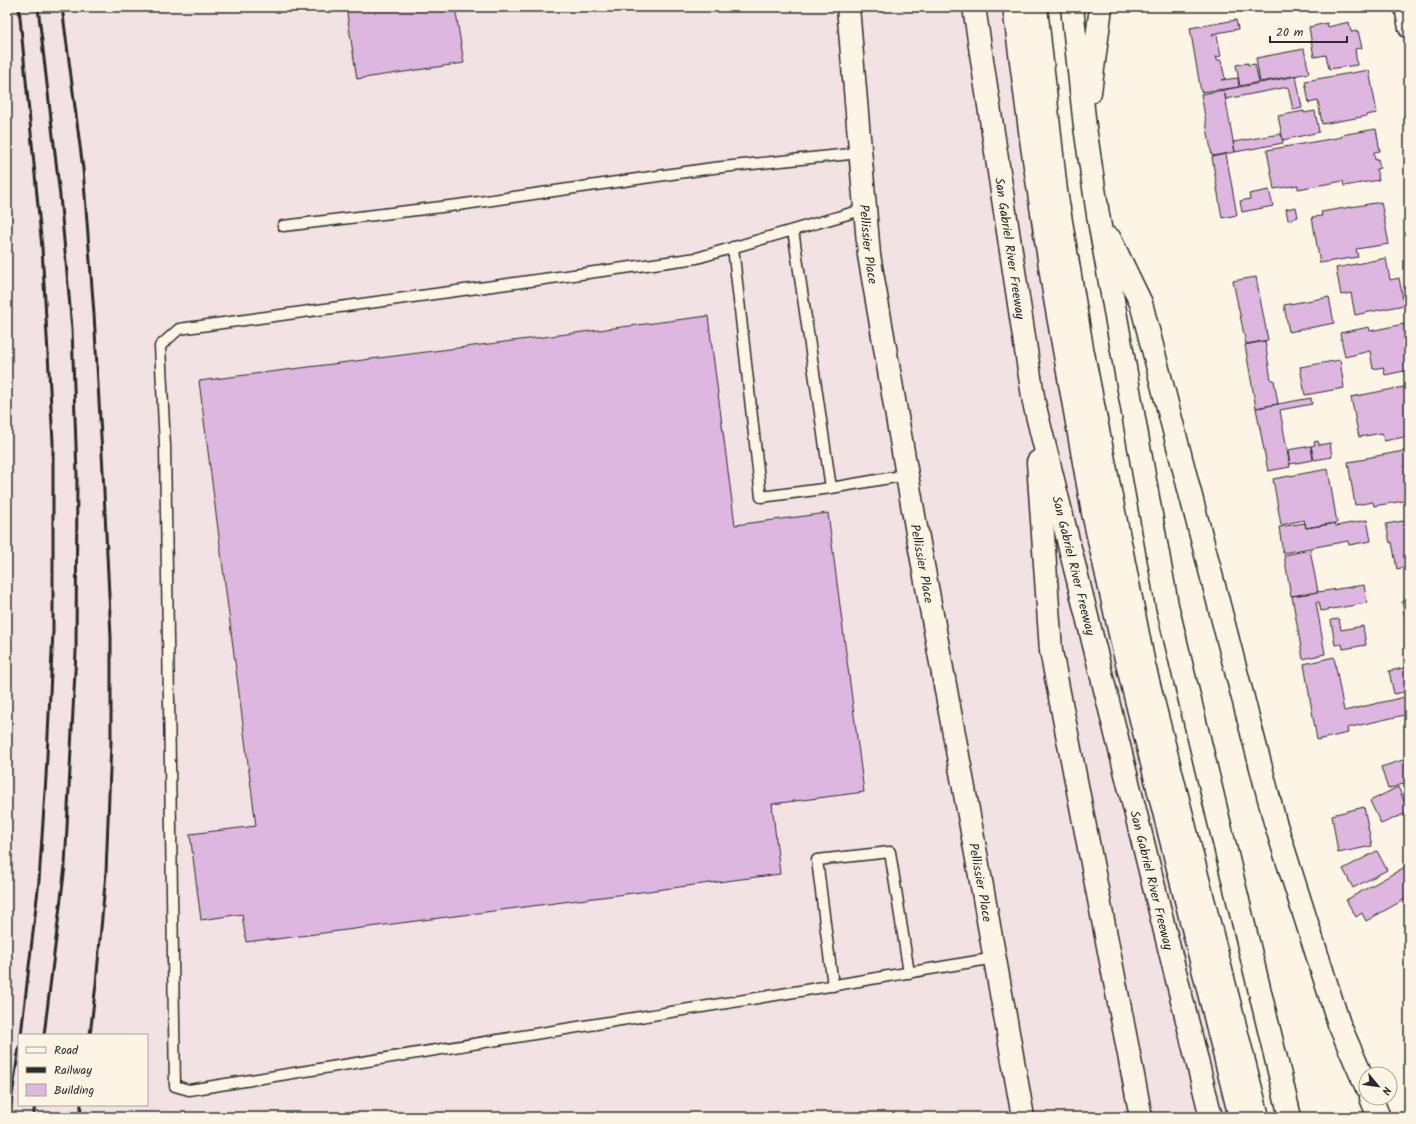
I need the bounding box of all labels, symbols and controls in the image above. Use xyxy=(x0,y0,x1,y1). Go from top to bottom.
scale bar xyxy=(1270,18,1347,44)
text: 20 m xyxy=(1276,23,1304,42)
street label: San Gabriel River Freeway xyxy=(988,176,1030,322)
street label: Pellissier Place xyxy=(853,204,883,286)
street label: San Gabriel River Freeway xyxy=(1045,494,1100,639)
street label: Pellissier Place xyxy=(904,522,939,605)
street label: San Gabriel River Freeway xyxy=(1123,808,1178,953)
street label: Pellissier Place xyxy=(962,841,997,924)
legend xyxy=(18,1034,148,1106)
text: Road xyxy=(54,1041,79,1060)
text: Railway xyxy=(54,1061,92,1080)
north arrow xyxy=(1358,1066,1398,1106)
text: Building xyxy=(54,1081,94,1100)
text: N xyxy=(1376,1083,1395,1098)

